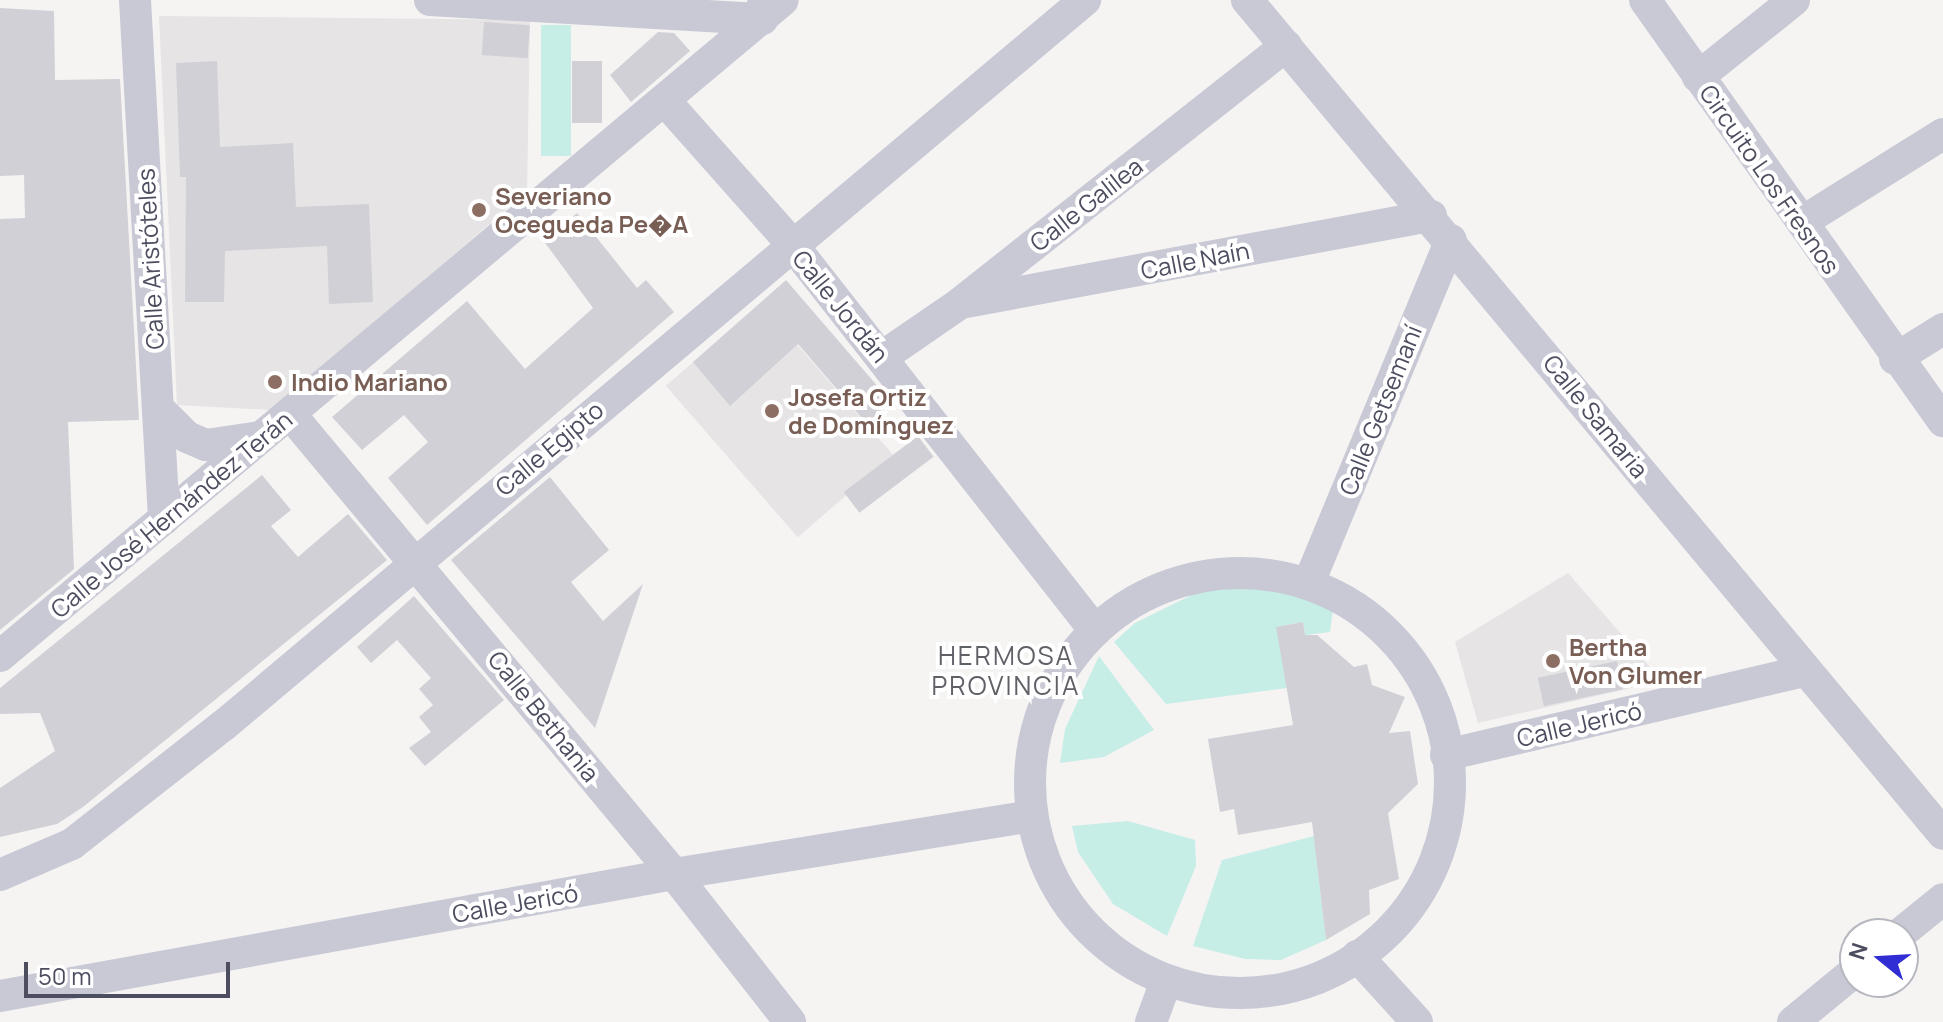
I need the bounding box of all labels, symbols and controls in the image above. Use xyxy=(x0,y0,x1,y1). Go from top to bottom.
street label: Circuito Los Fresnos xyxy=(1694,79,1846,279)
street label: Calle Galilea xyxy=(1024,151,1148,257)
street label: Calle Aristóteles xyxy=(131,168,169,350)
place label: Severiano Ocegueda Pe�A xyxy=(495,182,688,238)
marker: Severiano Ocegueda Pe�A xyxy=(470,201,488,219)
street label: Calle Naín xyxy=(1138,235,1252,285)
street label: Calle Jordán xyxy=(787,244,895,368)
street label: Calle Getsemaní xyxy=(1333,321,1427,499)
street label: Calle Samaria xyxy=(1538,349,1654,483)
place label: Indio Mariano xyxy=(291,368,448,396)
marker: Indio Mariano xyxy=(266,373,284,391)
place label: Josefa Ortiz de Domínguez xyxy=(788,383,954,439)
street label: Calle Egipto xyxy=(489,395,609,501)
marker: Josefa Ortiz de Domínguez xyxy=(763,402,781,420)
street label: Calle José Hernández Terán xyxy=(45,405,297,623)
place label: Bertha Von Glumer xyxy=(1569,633,1702,689)
district label: HERMOSA PROVINCIA xyxy=(932,640,1080,702)
street label: Calle Bethania xyxy=(483,645,605,787)
marker: Bertha Von Glumer xyxy=(1544,652,1562,670)
street label: Calle Jericó xyxy=(1514,696,1644,752)
street label: Calle Jericó xyxy=(450,878,580,928)
north arrow xyxy=(1839,918,1919,998)
text: N xyxy=(1841,939,1875,963)
scale bar xyxy=(28,946,234,996)
text: 50 m xyxy=(38,959,92,992)

